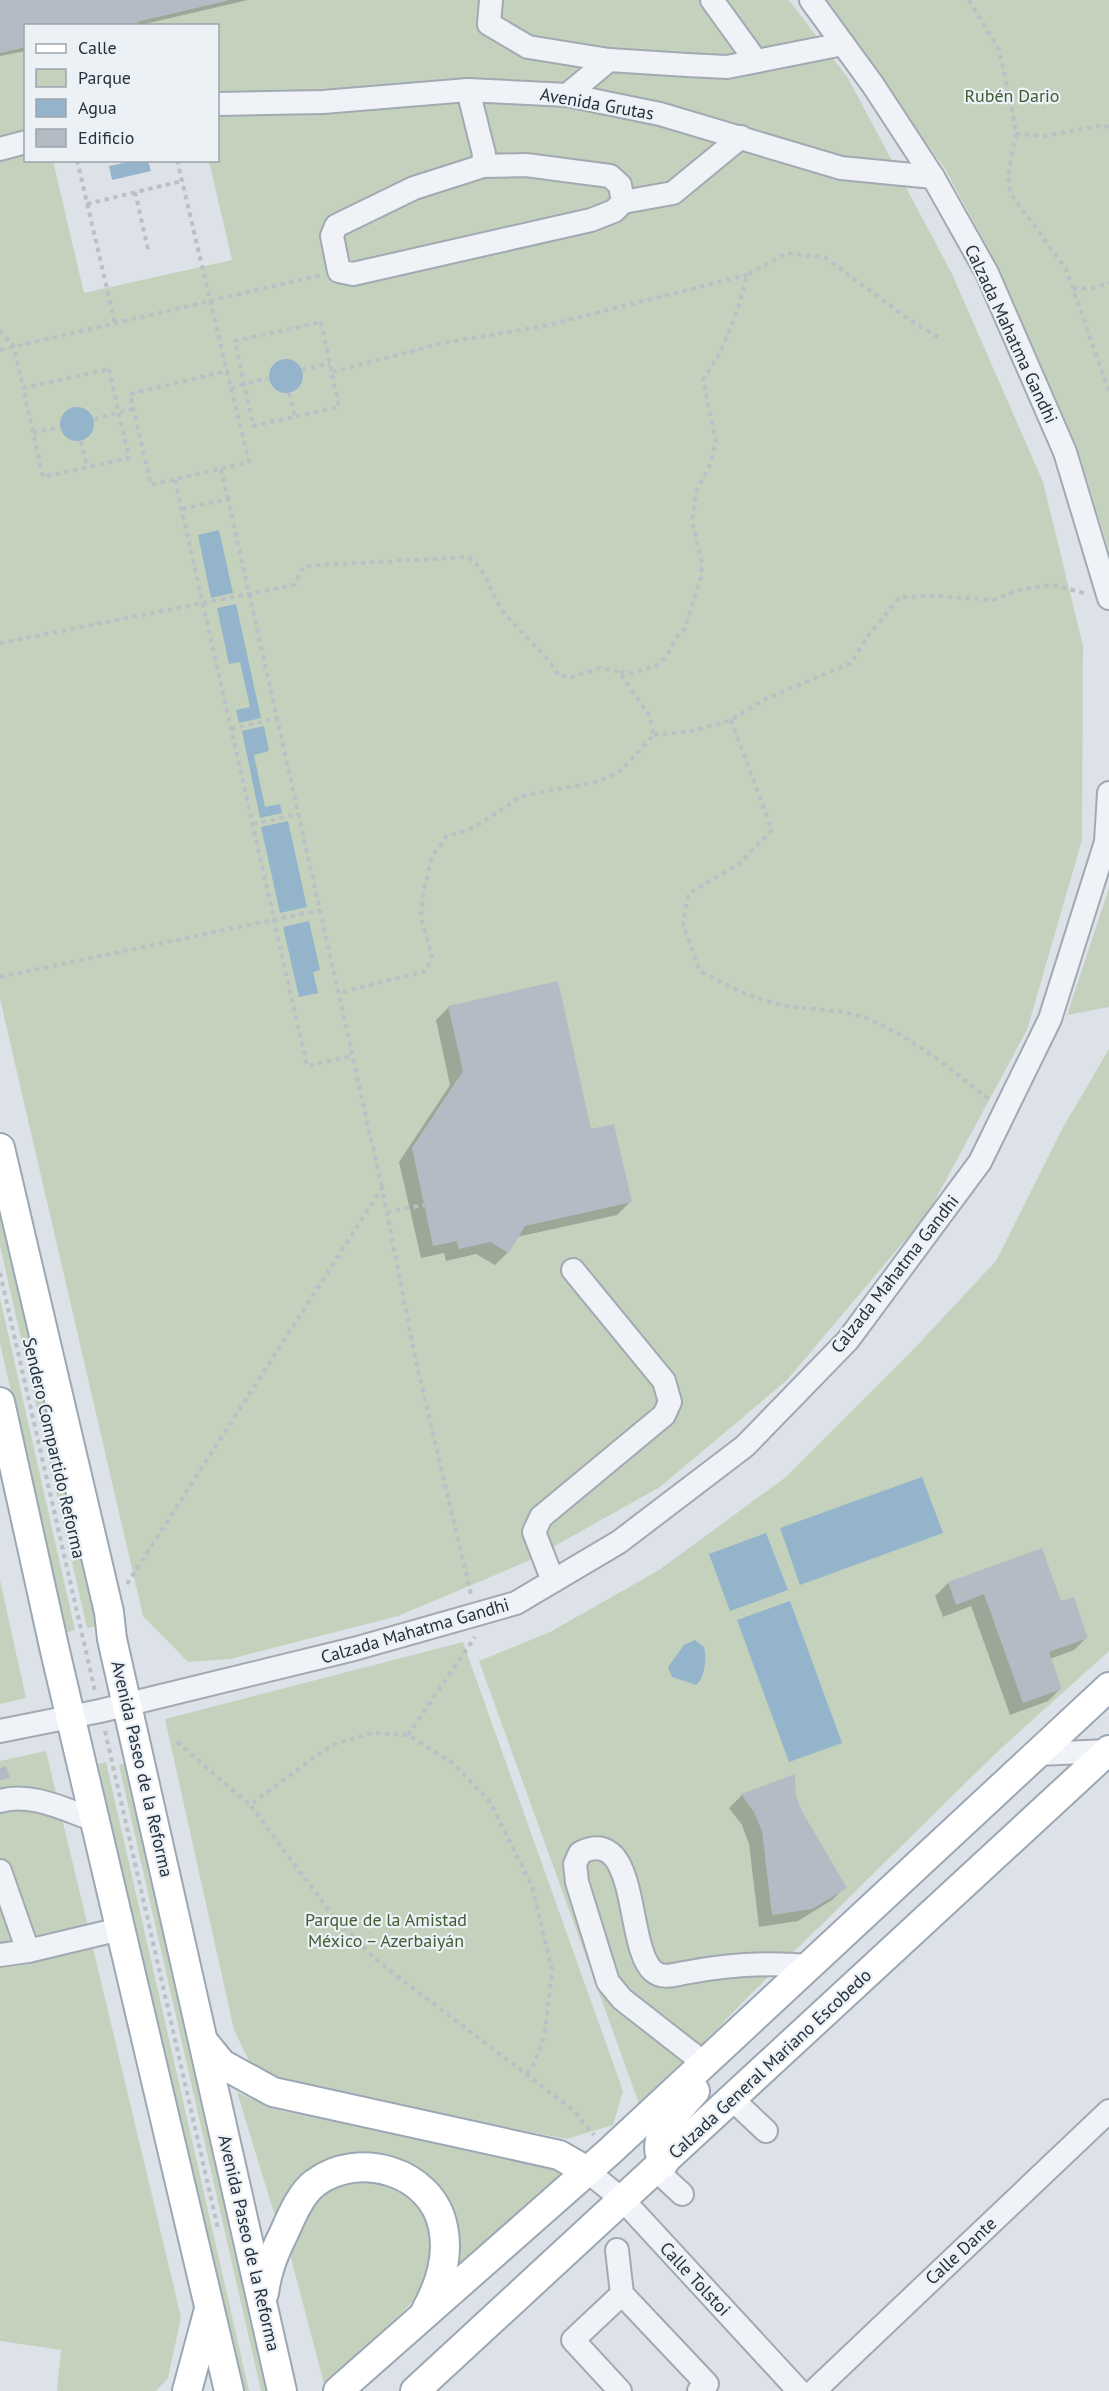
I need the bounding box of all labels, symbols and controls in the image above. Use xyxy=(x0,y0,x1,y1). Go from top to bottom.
legend xyxy=(24,24,219,162)
text: Calle xyxy=(78,36,117,59)
text: Parque xyxy=(78,66,131,89)
street label: Avenida Grutas xyxy=(538,82,656,125)
park label: Rubén Dario xyxy=(964,84,1060,107)
text: Agua xyxy=(78,96,117,119)
text: Edificio xyxy=(78,126,134,149)
street label: Calzada Mahatma Gandhi xyxy=(960,241,1063,427)
street label: Calzada Mahatma Gandhi xyxy=(825,1190,964,1358)
street label: Sendero Compartido Reforma xyxy=(18,1335,91,1561)
street label: Calzada Mahatma Gandhi xyxy=(318,1593,512,1668)
street label: Avenida Paseo de la Reforma xyxy=(106,1658,179,1879)
park label: Parque de la Amistad México – Azerbaiyán xyxy=(305,1908,467,1952)
street label: Calzada General Mariano Escobedo xyxy=(663,1964,876,2164)
street label: Avenida Paseo de la Reforma xyxy=(213,2132,286,2353)
street label: Calle Dante xyxy=(920,2212,1001,2289)
street label: Calle Tolstoi xyxy=(655,2237,736,2321)

